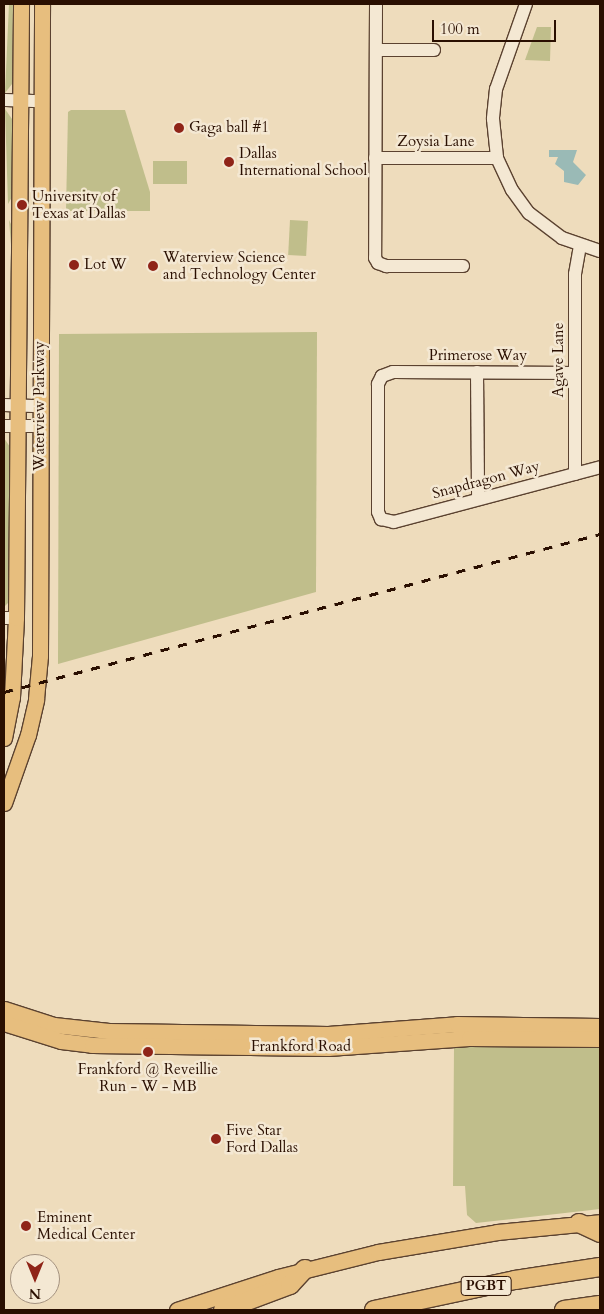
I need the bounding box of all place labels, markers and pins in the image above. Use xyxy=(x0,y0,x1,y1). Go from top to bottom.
place label: Gaga ball #1 xyxy=(189,119,269,137)
marker: Gaga ball #1 xyxy=(173,122,185,134)
place label: Dallas International School xyxy=(239,144,367,179)
marker: Dallas International School xyxy=(223,156,235,168)
place label: University of Texas at Dallas xyxy=(32,187,126,222)
marker: University of Texas at Dallas xyxy=(16,199,28,211)
place label: Waterview Science and Technology Center xyxy=(163,248,316,283)
place label: Lot W xyxy=(84,256,127,274)
marker: Lot W xyxy=(68,259,80,271)
marker: Waterview Science and Technology Center xyxy=(147,260,159,272)
marker: Frankford @ Reveillie Run - W - MB xyxy=(142,1046,154,1058)
place label: Frankford @ Reveillie Run - W - MB xyxy=(78,1060,218,1095)
place label: Five Star Ford Dallas xyxy=(226,1121,298,1156)
marker: Five Star Ford Dallas xyxy=(210,1133,222,1145)
place label: Eminent Medical Center xyxy=(37,1208,135,1243)
marker: Eminent Medical Center xyxy=(19,1219,33,1233)

